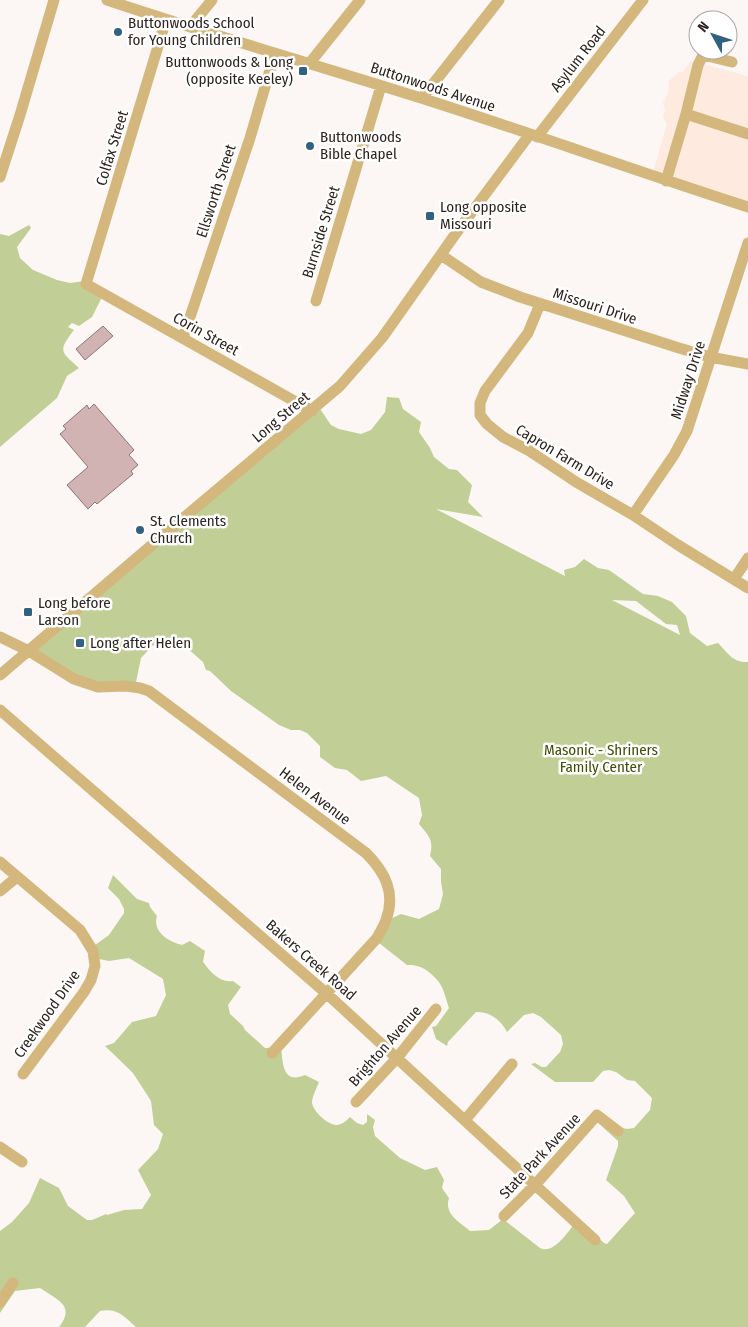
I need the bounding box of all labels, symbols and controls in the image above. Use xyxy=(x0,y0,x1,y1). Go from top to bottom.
north arrow xyxy=(688,10,738,60)
place label: Buttonwoods School for Young Children xyxy=(128,14,255,49)
text: N xyxy=(694,18,713,36)
street label: Asylum Road xyxy=(547,22,609,96)
marker: Buttonwoods School for Young Children xyxy=(112,26,124,38)
place label: Buttonwoods & Long (opposite Keeley) xyxy=(165,53,293,88)
street label: Buttonwoods Avenue xyxy=(368,58,498,116)
marker: Buttonwoods & Long (opposite Keeley) xyxy=(297,65,309,77)
street label: Colfax Street xyxy=(92,108,132,188)
place label: Buttonwoods Bible Chapel xyxy=(320,128,401,163)
marker: Buttonwoods Bible Chapel xyxy=(304,140,316,152)
street label: Ellsworth Street xyxy=(192,142,240,240)
street label: Burnside Street xyxy=(298,184,344,280)
place label: Long opposite Missouri xyxy=(440,198,527,233)
marker: Long opposite Missouri xyxy=(424,210,436,222)
street label: Missouri Drive xyxy=(551,284,639,328)
street label: Corin Street xyxy=(170,309,242,360)
street label: Midway Drive xyxy=(667,339,709,421)
street label: Long Street xyxy=(249,388,314,446)
street label: Capron Farm Drive xyxy=(512,420,618,494)
place label: St. Clements Church xyxy=(150,512,226,547)
marker: St. Clements Church xyxy=(134,524,146,536)
place label: Long before Larson xyxy=(38,594,111,629)
marker: Long before Larson xyxy=(22,606,34,618)
place label: Long after Helen xyxy=(90,634,191,652)
marker: Long after Helen xyxy=(74,637,86,649)
park label: Masonic - Shriners Family Center xyxy=(544,741,658,776)
street label: Helen Avenue xyxy=(276,763,354,829)
street label: Bakers Creek Road xyxy=(262,916,360,1004)
street label: Creekwood Drive xyxy=(10,967,84,1061)
street label: Brighton Avenue xyxy=(345,1002,425,1090)
street label: State Park Avenue xyxy=(496,1109,584,1203)

